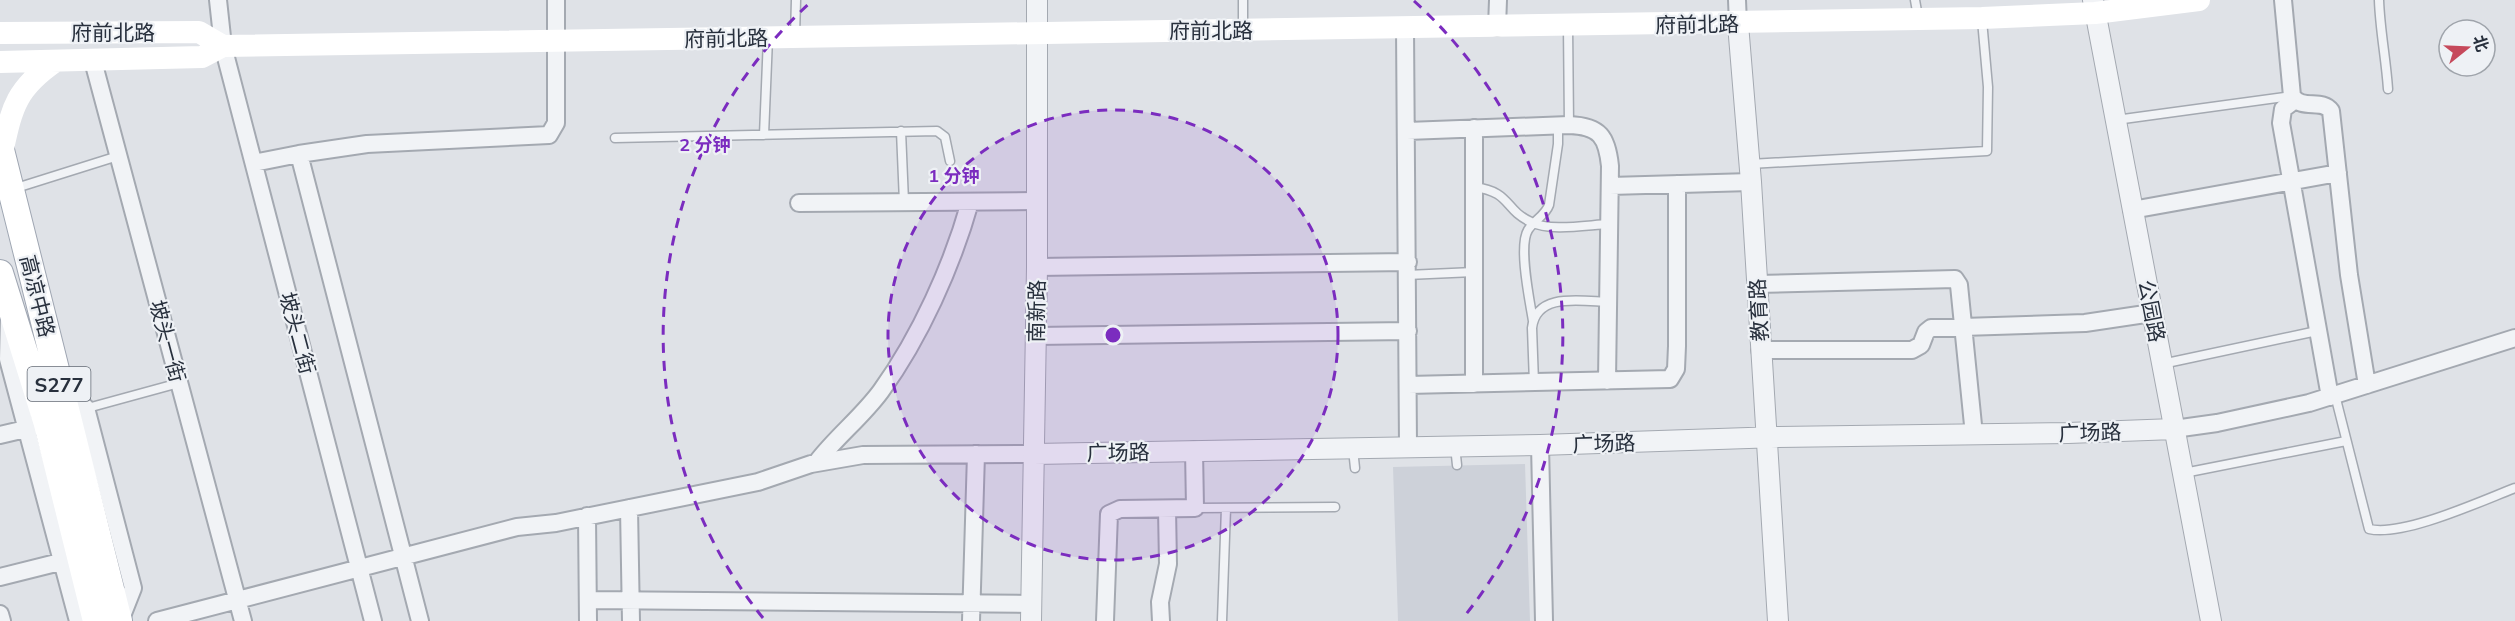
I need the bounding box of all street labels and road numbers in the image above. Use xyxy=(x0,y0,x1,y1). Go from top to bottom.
street label: 府前北路 xyxy=(1655,10,1739,38)
street label: 府前北路 xyxy=(1169,17,1253,43)
street label: 府前北路 xyxy=(71,19,155,45)
street label: 府前北路 xyxy=(684,24,768,52)
street label: 高凉中路 xyxy=(15,252,61,340)
street label: 教育路 xyxy=(1743,278,1773,342)
street label: 公园路 xyxy=(2133,278,2171,344)
street label: 南新路 xyxy=(1022,279,1050,343)
street label: 坡头二街 xyxy=(275,289,321,377)
street label: 坡头一街 xyxy=(145,297,191,385)
road number: S277 xyxy=(28,367,90,401)
street label: 广场路 xyxy=(2058,418,2122,446)
street label: 广场路 xyxy=(1572,429,1636,457)
street label: 广场路 xyxy=(1086,438,1150,466)

